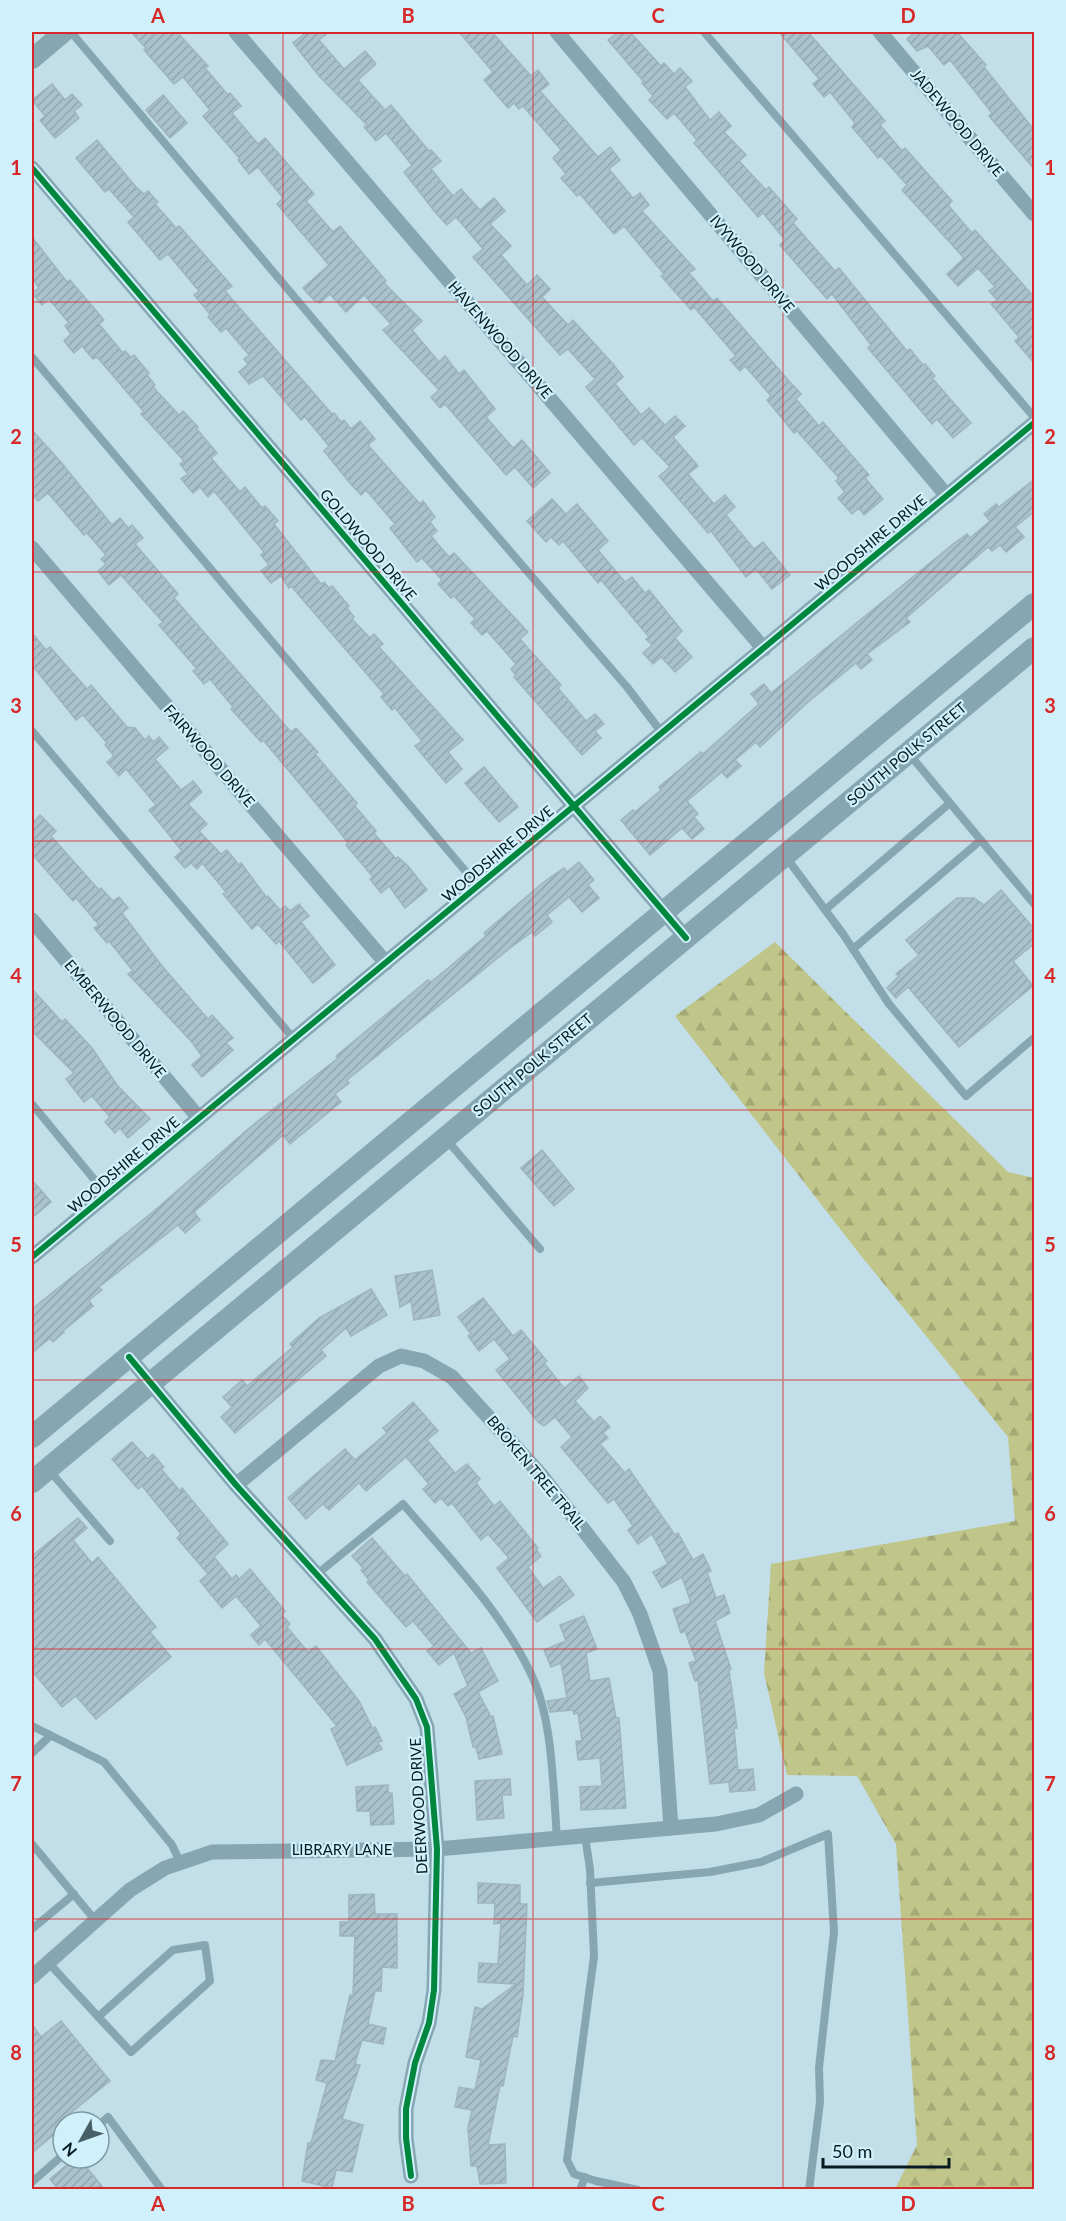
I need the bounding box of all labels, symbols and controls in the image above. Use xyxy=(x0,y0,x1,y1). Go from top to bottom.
text: A xyxy=(150,3,165,27)
text: B xyxy=(401,3,415,27)
text: C xyxy=(651,3,665,27)
text: D xyxy=(900,3,916,27)
street label: JADEWOOD DRIVE xyxy=(908,65,1008,180)
text: 1 xyxy=(10,155,22,179)
text: 1 xyxy=(1044,155,1056,179)
street label: IVYWOOD DRIVE xyxy=(707,211,799,316)
street label: HAVENWOOD DRIVE xyxy=(445,277,557,402)
text: 2 xyxy=(10,424,22,448)
text: 2 xyxy=(1044,424,1056,448)
street label: GOLDWOOD DRIVE xyxy=(317,485,421,604)
street label: WOODSHIRE DRIVE xyxy=(811,490,930,594)
text: 3 xyxy=(10,693,22,717)
text: 3 xyxy=(1044,693,1056,717)
street label: SOUTH POLK STREET xyxy=(843,698,970,808)
street label: FAIRWOOD DRIVE xyxy=(160,701,259,810)
street label: WOODSHIRE DRIVE xyxy=(438,801,557,905)
street label: EMBERWOOD DRIVE xyxy=(61,956,170,1081)
text: 4 xyxy=(10,963,22,987)
text: 4 xyxy=(1044,963,1056,987)
street label: SOUTH POLK STREET xyxy=(469,1009,596,1119)
street label: WOODSHIRE DRIVE xyxy=(64,1112,183,1216)
text: 5 xyxy=(10,1232,22,1256)
text: 5 xyxy=(1044,1232,1056,1256)
street label: BROKEN TREE TRAIL xyxy=(484,1412,590,1533)
text: 6 xyxy=(10,1501,22,1525)
text: 6 xyxy=(1044,1501,1056,1525)
street label: DEERWOOD DRIVE xyxy=(405,1737,431,1875)
text: 7 xyxy=(10,1771,22,1795)
text: 7 xyxy=(1044,1771,1056,1795)
street label: LIBRARY LANE xyxy=(292,1840,392,1858)
text: 8 xyxy=(10,2040,22,2064)
text: 8 xyxy=(1044,2040,1056,2064)
north arrow xyxy=(51,2110,111,2170)
scale bar xyxy=(823,2131,949,2169)
text: N xyxy=(58,2139,80,2161)
text: 50 m xyxy=(832,2140,872,2162)
text: A xyxy=(150,2191,165,2215)
text: B xyxy=(401,2191,415,2215)
text: C xyxy=(651,2191,665,2215)
text: D xyxy=(900,2191,916,2215)

